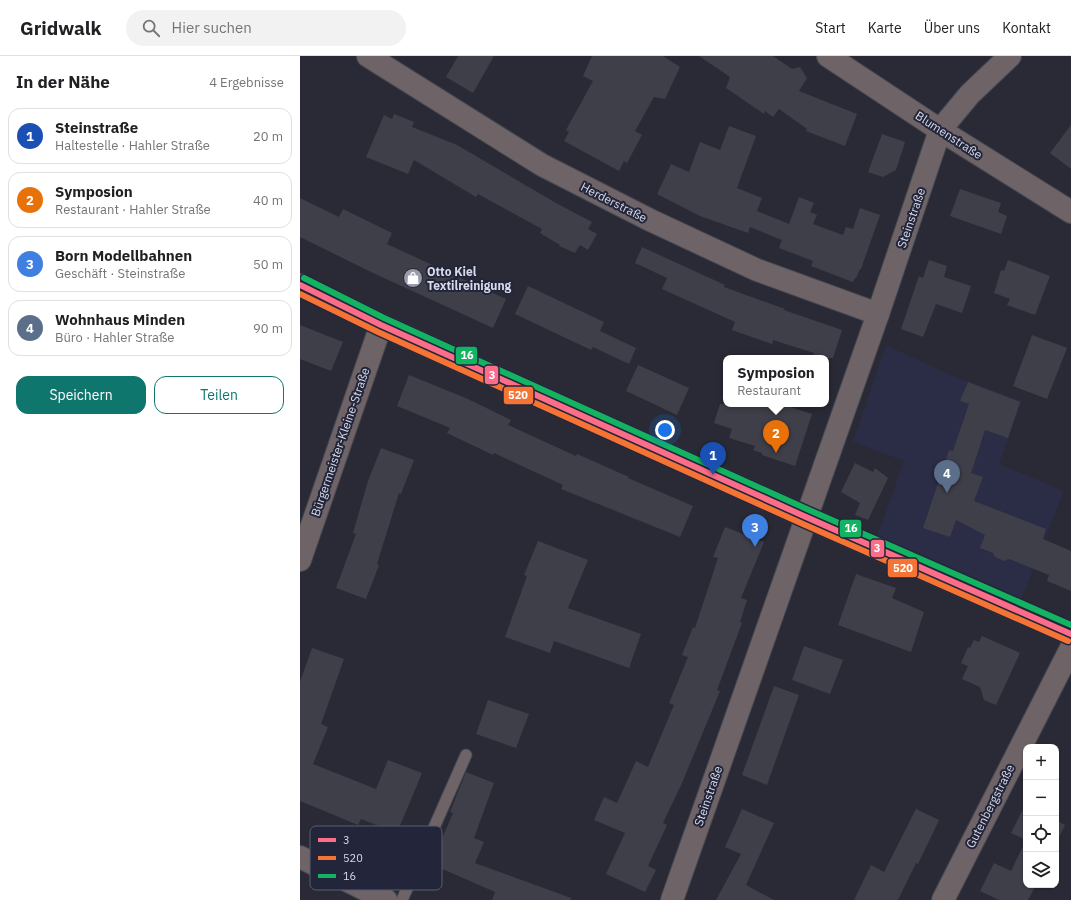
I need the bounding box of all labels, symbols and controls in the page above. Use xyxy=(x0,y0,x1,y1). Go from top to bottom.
search box xyxy=(126,10,406,46)
text: Gridwalk xyxy=(20,16,102,40)
icon: search xyxy=(140,17,162,39)
text: Hier suchen xyxy=(172,18,252,37)
text: Start xyxy=(815,19,846,37)
text: Karte xyxy=(868,19,902,37)
text: Über uns xyxy=(924,19,980,37)
text: Kontakt xyxy=(1002,19,1051,37)
text: In der Nähe xyxy=(16,71,110,93)
text: 4 Ergebnisse xyxy=(209,74,284,91)
street label: Blumenstraße xyxy=(913,108,986,162)
text: Steinstraße xyxy=(55,118,138,137)
text: 1 xyxy=(26,128,34,145)
text: 20 m xyxy=(253,128,283,145)
text: Haltestelle · Hahler Straße xyxy=(55,137,210,154)
street label: Herderstraße xyxy=(578,179,650,225)
text: Symposion xyxy=(55,182,133,201)
street label: Steinstraße xyxy=(894,186,928,250)
text: 2 xyxy=(26,192,34,209)
text: 40 m xyxy=(253,192,283,209)
text: Restaurant · Hahler Straße xyxy=(55,201,211,218)
text: Born Modellbahnen xyxy=(55,246,192,265)
text: 3 xyxy=(26,256,34,273)
text: 50 m xyxy=(253,256,283,273)
place label: Otto Kiel Textilreinigung xyxy=(427,264,512,293)
text: Geschäft · Steinstraße xyxy=(55,265,185,282)
shop icon: Otto Kiel Textilreinigung xyxy=(402,267,424,289)
text: Wohnhaus Minden xyxy=(55,310,185,329)
text: 4 xyxy=(26,320,34,337)
text: 90 m xyxy=(253,320,283,337)
text: Büro · Hahler Straße xyxy=(55,329,175,346)
line badge: 16 xyxy=(455,346,478,365)
text: 16 xyxy=(460,348,474,362)
popup xyxy=(723,355,829,407)
text: Symposion xyxy=(737,363,815,382)
street label: Bürgermeister-Kleine-Straße xyxy=(307,365,373,518)
line badge: 3 xyxy=(484,365,499,385)
text: 3 xyxy=(489,368,495,382)
button: Speichern xyxy=(16,376,146,414)
button: Teilen xyxy=(154,376,284,414)
text: Restaurant xyxy=(737,382,801,399)
line badge: 520 xyxy=(503,386,534,405)
text: 520 xyxy=(508,388,528,402)
your location xyxy=(655,420,675,440)
pin: 2 xyxy=(763,420,789,453)
pin: 1 xyxy=(700,442,726,475)
pin: 4 xyxy=(934,460,960,493)
pin: 3 xyxy=(742,514,768,547)
line badge: 16 xyxy=(839,519,862,538)
text: 16 xyxy=(844,521,858,535)
line badge: 3 xyxy=(870,539,885,558)
text: 3 xyxy=(874,541,880,555)
line badge: 520 xyxy=(887,558,918,578)
text: 520 xyxy=(893,561,913,575)
map controls xyxy=(1023,744,1059,888)
button: + xyxy=(1023,744,1059,780)
street label: Gutenbergstraße xyxy=(962,761,1018,850)
street label: Steinstraße xyxy=(691,764,725,828)
button: − xyxy=(1023,780,1059,816)
button: locate xyxy=(1023,816,1059,852)
legend xyxy=(310,826,442,890)
text: 3 xyxy=(343,833,350,847)
text: 520 xyxy=(343,851,363,865)
button: layers xyxy=(1023,852,1059,888)
text: 16 xyxy=(343,869,356,883)

